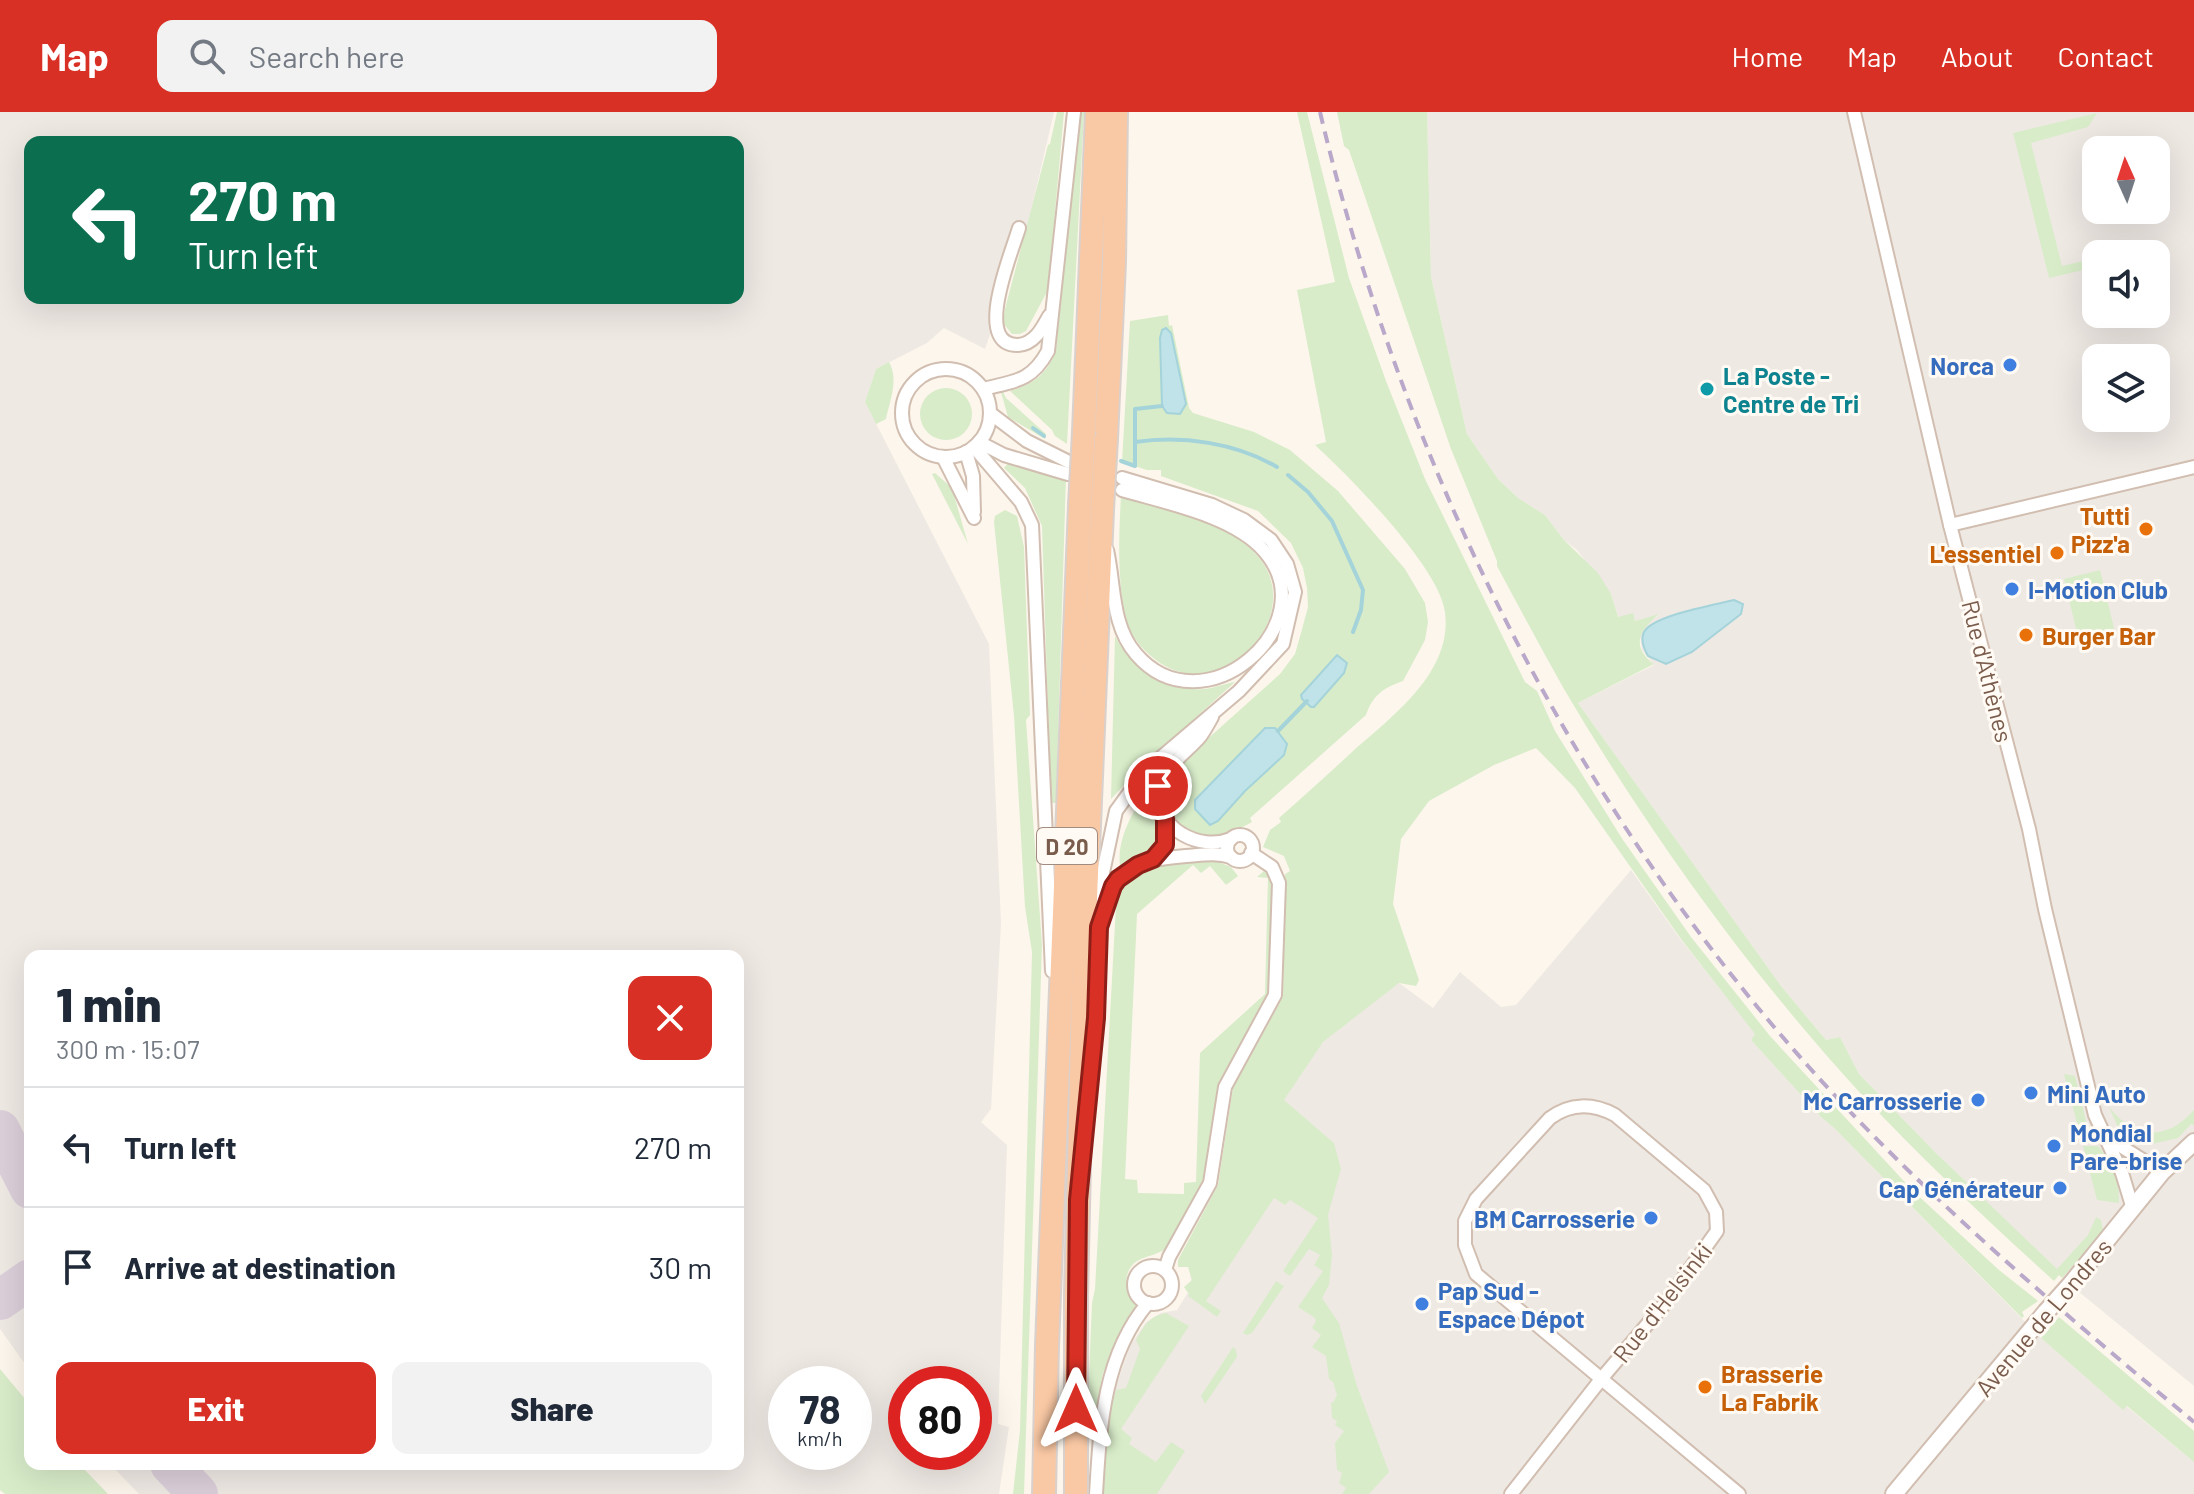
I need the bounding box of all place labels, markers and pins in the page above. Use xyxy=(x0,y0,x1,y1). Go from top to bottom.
place label: Norca xyxy=(1930,351,1994,380)
marker: Norca xyxy=(2001,356,2019,374)
place label: La Poste - Centre de Tri xyxy=(1723,361,1859,418)
marker: La Poste - Centre de Tri xyxy=(1698,380,1716,398)
place label: Tutti Pizz'a xyxy=(2071,501,2130,558)
marker: Tutti Pizz'a xyxy=(2137,520,2155,538)
place label: L'essentiel xyxy=(1930,539,2041,568)
marker: L'essentiel xyxy=(2048,544,2066,562)
place label: I-Motion Club xyxy=(2028,575,2168,604)
marker: I-Motion Club xyxy=(2003,580,2021,598)
place label: Burger Bar xyxy=(2042,621,2156,650)
marker: Burger Bar xyxy=(2017,626,2035,644)
pin xyxy=(1124,752,1192,820)
place label: Mini Auto xyxy=(2047,1079,2146,1108)
marker: Mini Auto xyxy=(2022,1084,2040,1102)
place label: Mc Carrosserie xyxy=(1803,1086,1962,1115)
marker: Mc Carrosserie xyxy=(1969,1091,1987,1109)
place label: Mondial Pare-brise xyxy=(2070,1118,2183,1175)
marker: Mondial Pare-brise xyxy=(2045,1137,2063,1155)
place label: Cap Générateur xyxy=(1879,1174,2044,1203)
marker: Cap Générateur xyxy=(2051,1179,2069,1197)
place label: BM Carrosserie xyxy=(1474,1204,1635,1233)
marker: BM Carrosserie xyxy=(1642,1209,1660,1227)
place label: Pap Sud - Espace Dépot xyxy=(1438,1276,1585,1333)
marker: Pap Sud - Espace Dépot xyxy=(1413,1295,1431,1313)
place label: Brasserie La Fabrik xyxy=(1721,1359,1823,1416)
marker: Brasserie La Fabrik xyxy=(1696,1378,1714,1396)

